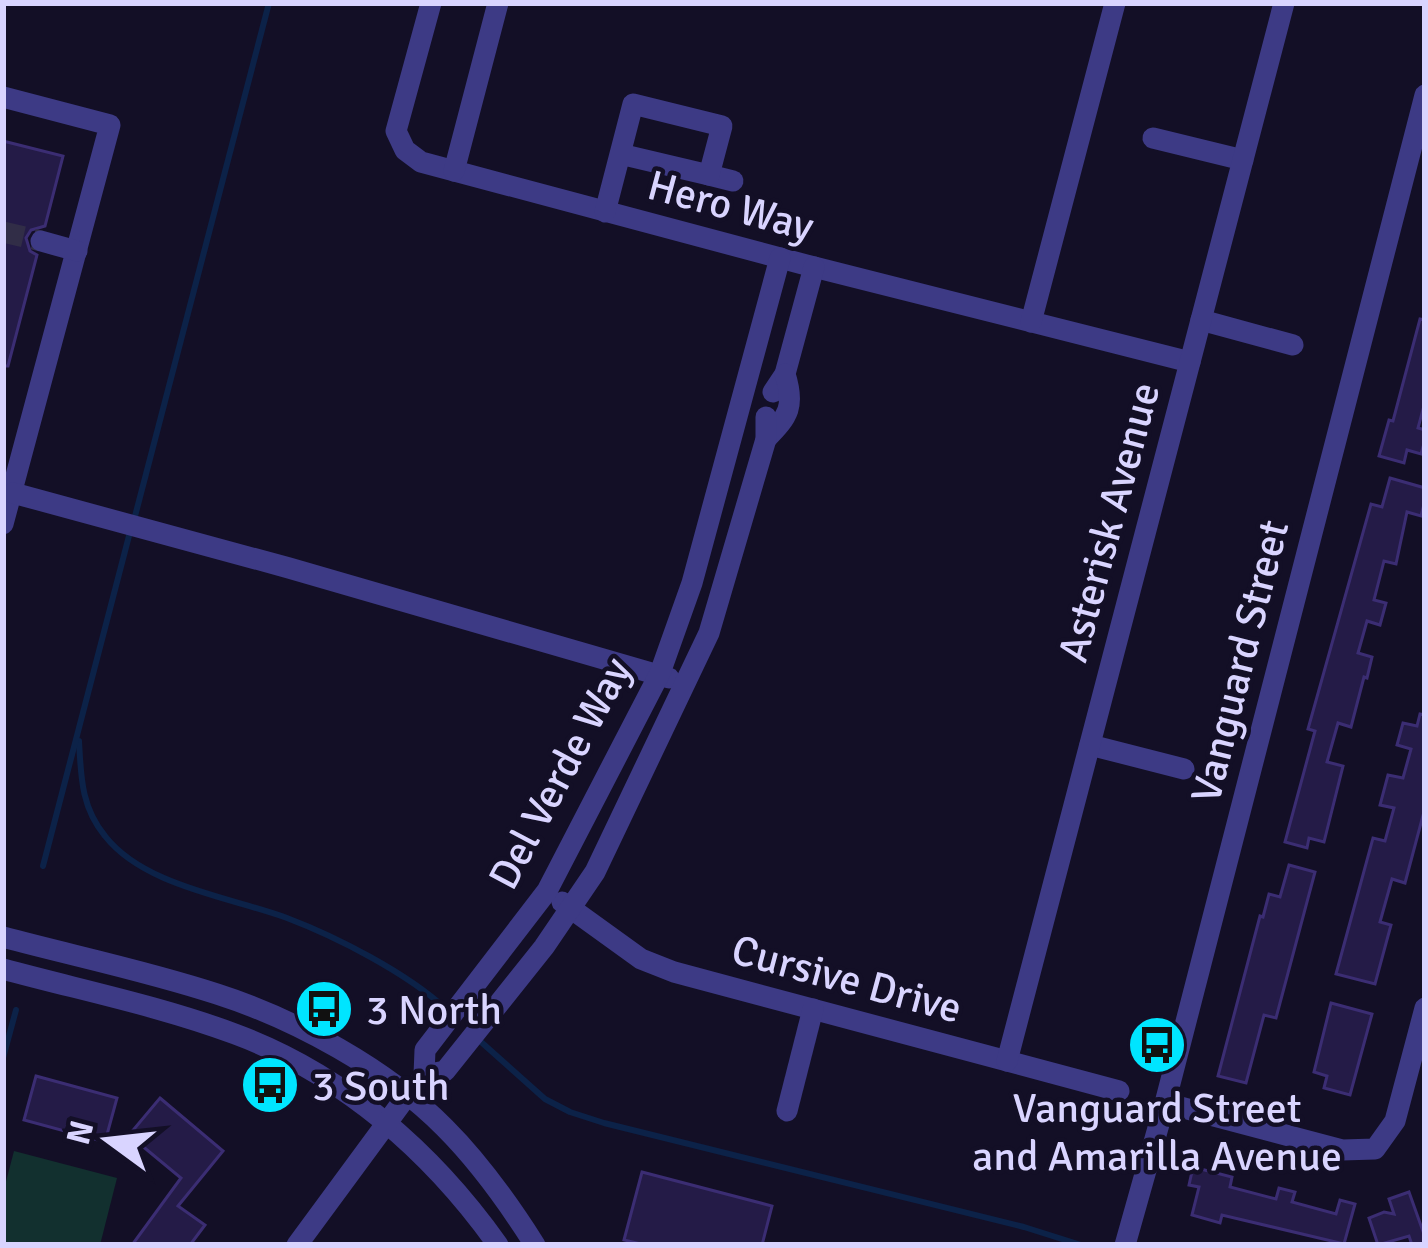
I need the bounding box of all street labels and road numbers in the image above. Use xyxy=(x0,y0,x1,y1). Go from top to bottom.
street label: Hero Way xyxy=(642,160,819,253)
street label: Asterisk Avenue xyxy=(1048,377,1171,668)
street label: Vanguard Street xyxy=(1181,515,1300,808)
street label: Del Verde Way xyxy=(478,649,643,898)
street label: Cursive Drive xyxy=(726,924,967,1035)

